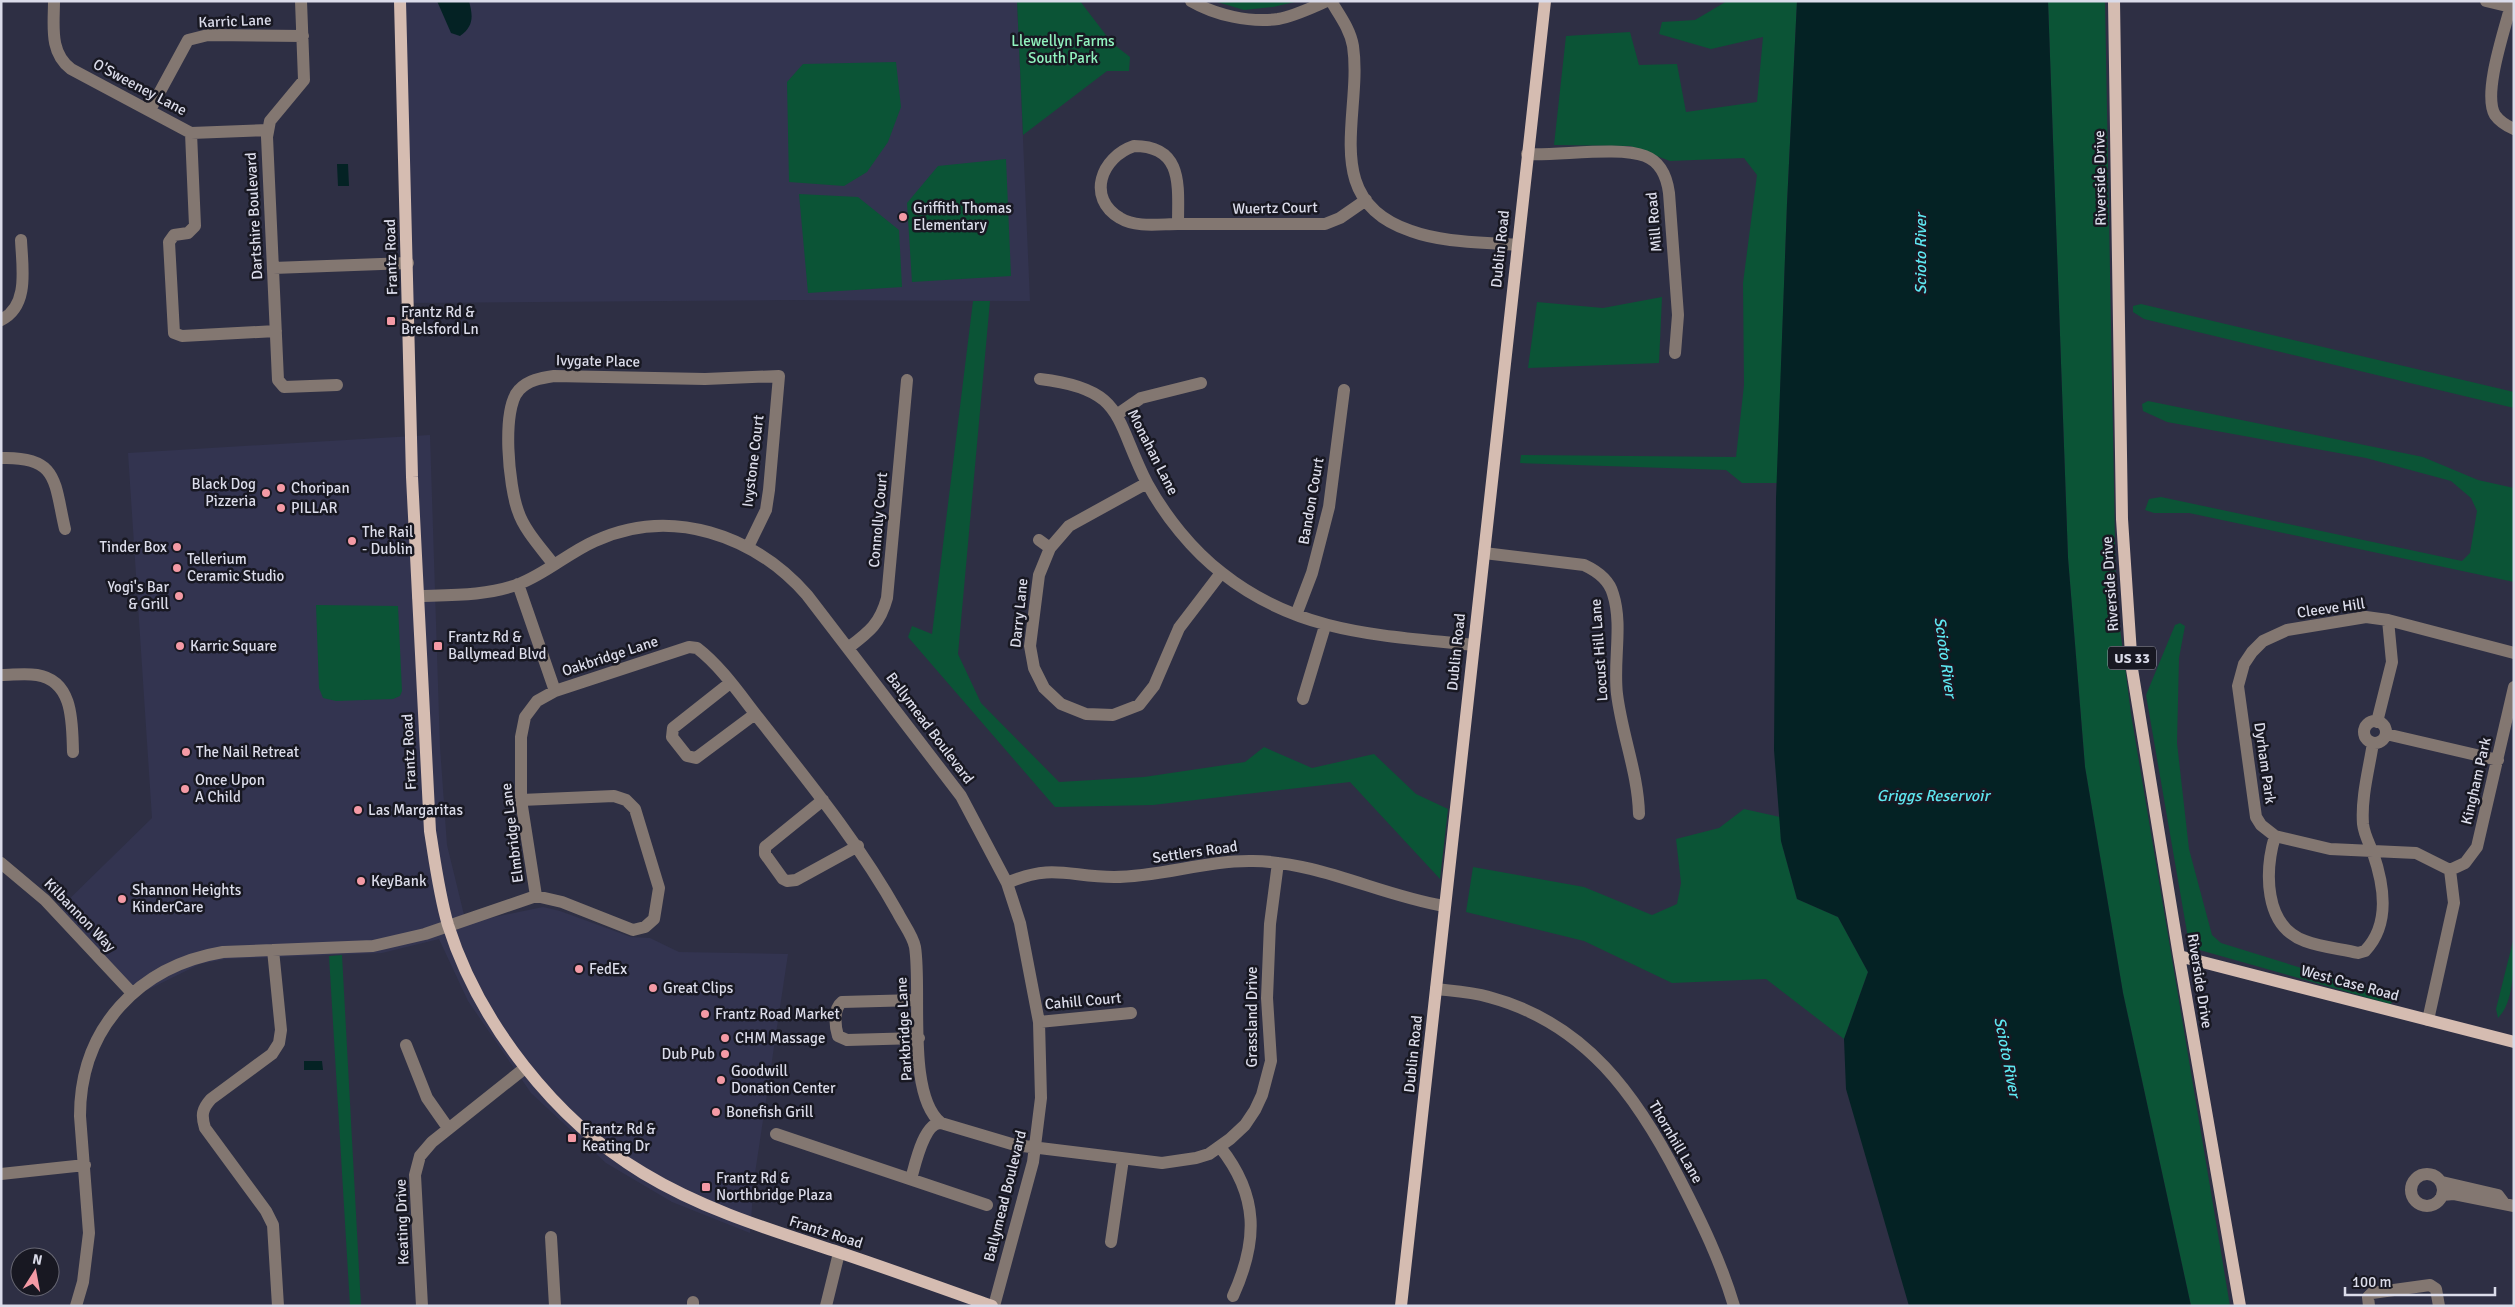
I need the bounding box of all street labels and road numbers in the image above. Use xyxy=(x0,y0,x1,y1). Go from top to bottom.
street label: Karric Lane xyxy=(198,11,272,31)
street label: O'Sweeney Lane xyxy=(90,55,190,119)
street label: Riverside Drive xyxy=(2090,130,2110,226)
street label: Dartshire Boulevard xyxy=(242,152,266,280)
street label: Mill Road xyxy=(1642,191,1666,253)
street label: Wuertz Court xyxy=(1232,198,1318,218)
street label: Dublin Road xyxy=(1487,209,1513,289)
street label: Frantz Road xyxy=(381,219,401,295)
street label: Ivygate Place xyxy=(556,351,640,371)
street label: Monahan Lane xyxy=(1124,406,1182,498)
street label: Ivystone Court xyxy=(738,414,768,508)
street label: Bandon Court xyxy=(1294,456,1328,546)
street label: Connolly Court xyxy=(865,472,891,568)
street label: Riverside Drive xyxy=(2098,536,2122,632)
street label: Darry Lane xyxy=(1006,577,1032,649)
street label: Cleeve Hill xyxy=(2296,594,2366,622)
street label: Locust Hill Lane xyxy=(1586,598,1612,702)
street label: Dublin Road xyxy=(1443,612,1469,692)
street label: Oakbridge Lane xyxy=(560,632,660,680)
road number: US 33 xyxy=(2108,646,2156,670)
street label: Ballymead Boulevard xyxy=(882,669,978,787)
street label: Frantz Road xyxy=(398,713,420,791)
street label: Dyrham Park xyxy=(2250,721,2280,805)
street label: Kingham Park xyxy=(2457,735,2495,826)
street label: Elmbridge Lane xyxy=(497,782,527,884)
street label: Settlers Road xyxy=(1151,837,1239,867)
street label: Kilbannon Way xyxy=(40,875,120,955)
street label: Riverside Drive xyxy=(2184,932,2216,1030)
street label: West Case Road xyxy=(2299,961,2401,1005)
street label: Grassland Drive xyxy=(1243,967,1261,1067)
street label: Parkbridge Lane xyxy=(892,976,916,1082)
street label: Cahill Court xyxy=(1044,989,1122,1013)
street label: Dublin Road xyxy=(1400,1014,1426,1094)
street label: Thornhill Lane xyxy=(1645,1098,1707,1186)
street label: Ballymead Boulevard xyxy=(980,1128,1030,1264)
street label: Keating Drive xyxy=(392,1179,412,1265)
street label: Frantz Road xyxy=(787,1212,865,1252)

